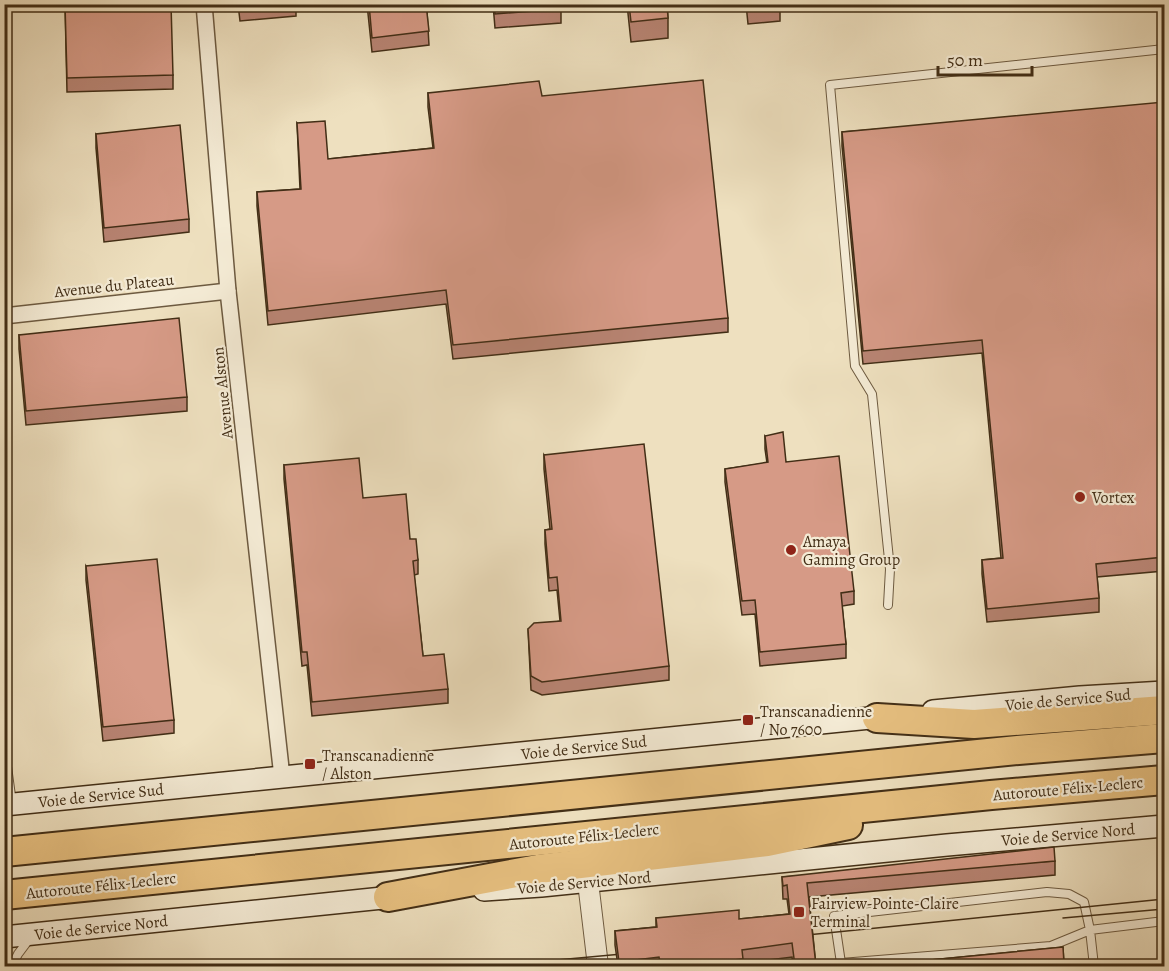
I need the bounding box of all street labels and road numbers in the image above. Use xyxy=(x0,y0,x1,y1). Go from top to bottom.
street label: Avenue du Plateau xyxy=(52,269,175,303)
street label: Avenue Alston xyxy=(207,346,239,441)
street label: Voie de Service Sud xyxy=(1003,684,1132,717)
street label: Voie de Service Sud xyxy=(519,730,648,766)
street label: Autoroute Félix-Leclerc xyxy=(991,771,1144,807)
street label: Voie de Service Sud xyxy=(36,778,165,814)
street label: Autoroute Félix-Leclerc xyxy=(507,818,660,856)
street label: Voie de Service Nord xyxy=(999,818,1136,852)
street label: Voie de Service Nord xyxy=(515,866,652,900)
street label: Autoroute Félix-Leclerc xyxy=(24,867,177,905)
street label: Voie de Service Nord xyxy=(32,910,169,946)

